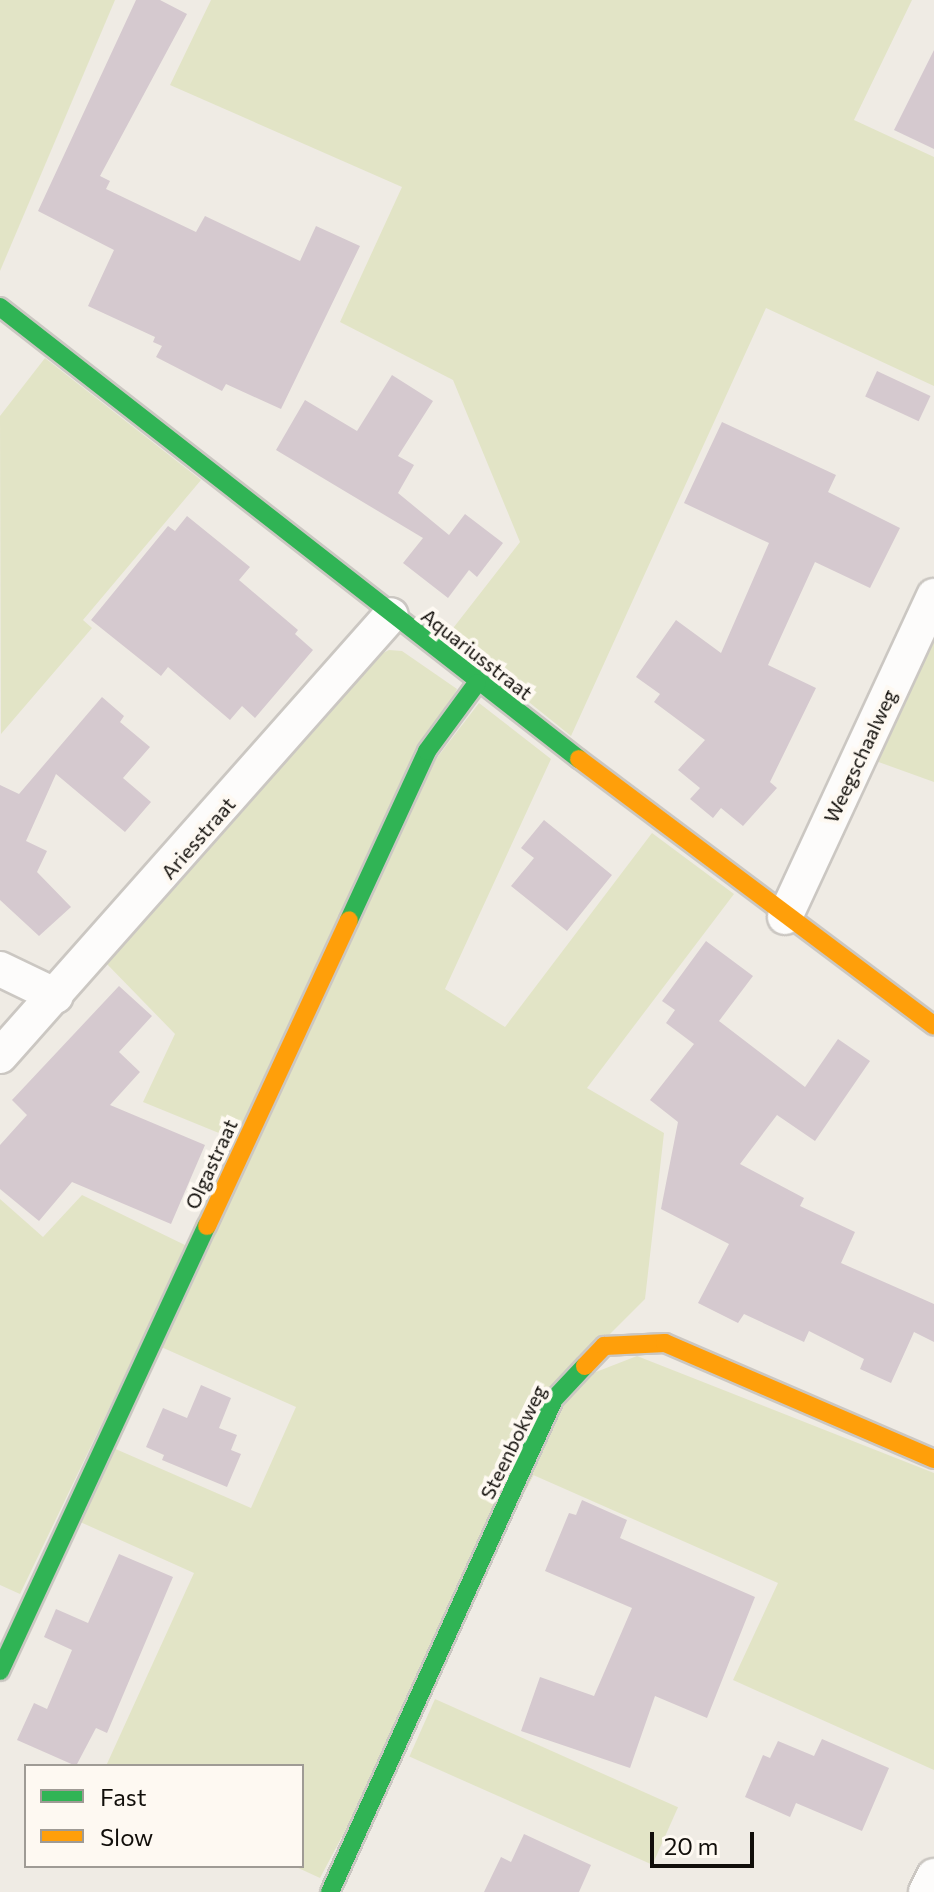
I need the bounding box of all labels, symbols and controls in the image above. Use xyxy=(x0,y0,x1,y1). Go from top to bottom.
street label: Aquariusstraat xyxy=(417,603,537,705)
street label: Weegschaalweg xyxy=(819,685,901,827)
street label: Ariesstraat xyxy=(156,792,240,884)
street label: Olgastraat xyxy=(180,1115,242,1213)
street label: Steenbokweg xyxy=(475,1381,551,1503)
legend xyxy=(24,1764,304,1868)
text: Fast xyxy=(100,1782,147,1811)
scale bar xyxy=(654,1816,758,1866)
text: Slow xyxy=(100,1822,153,1851)
text: 20 m xyxy=(664,1831,718,1860)

